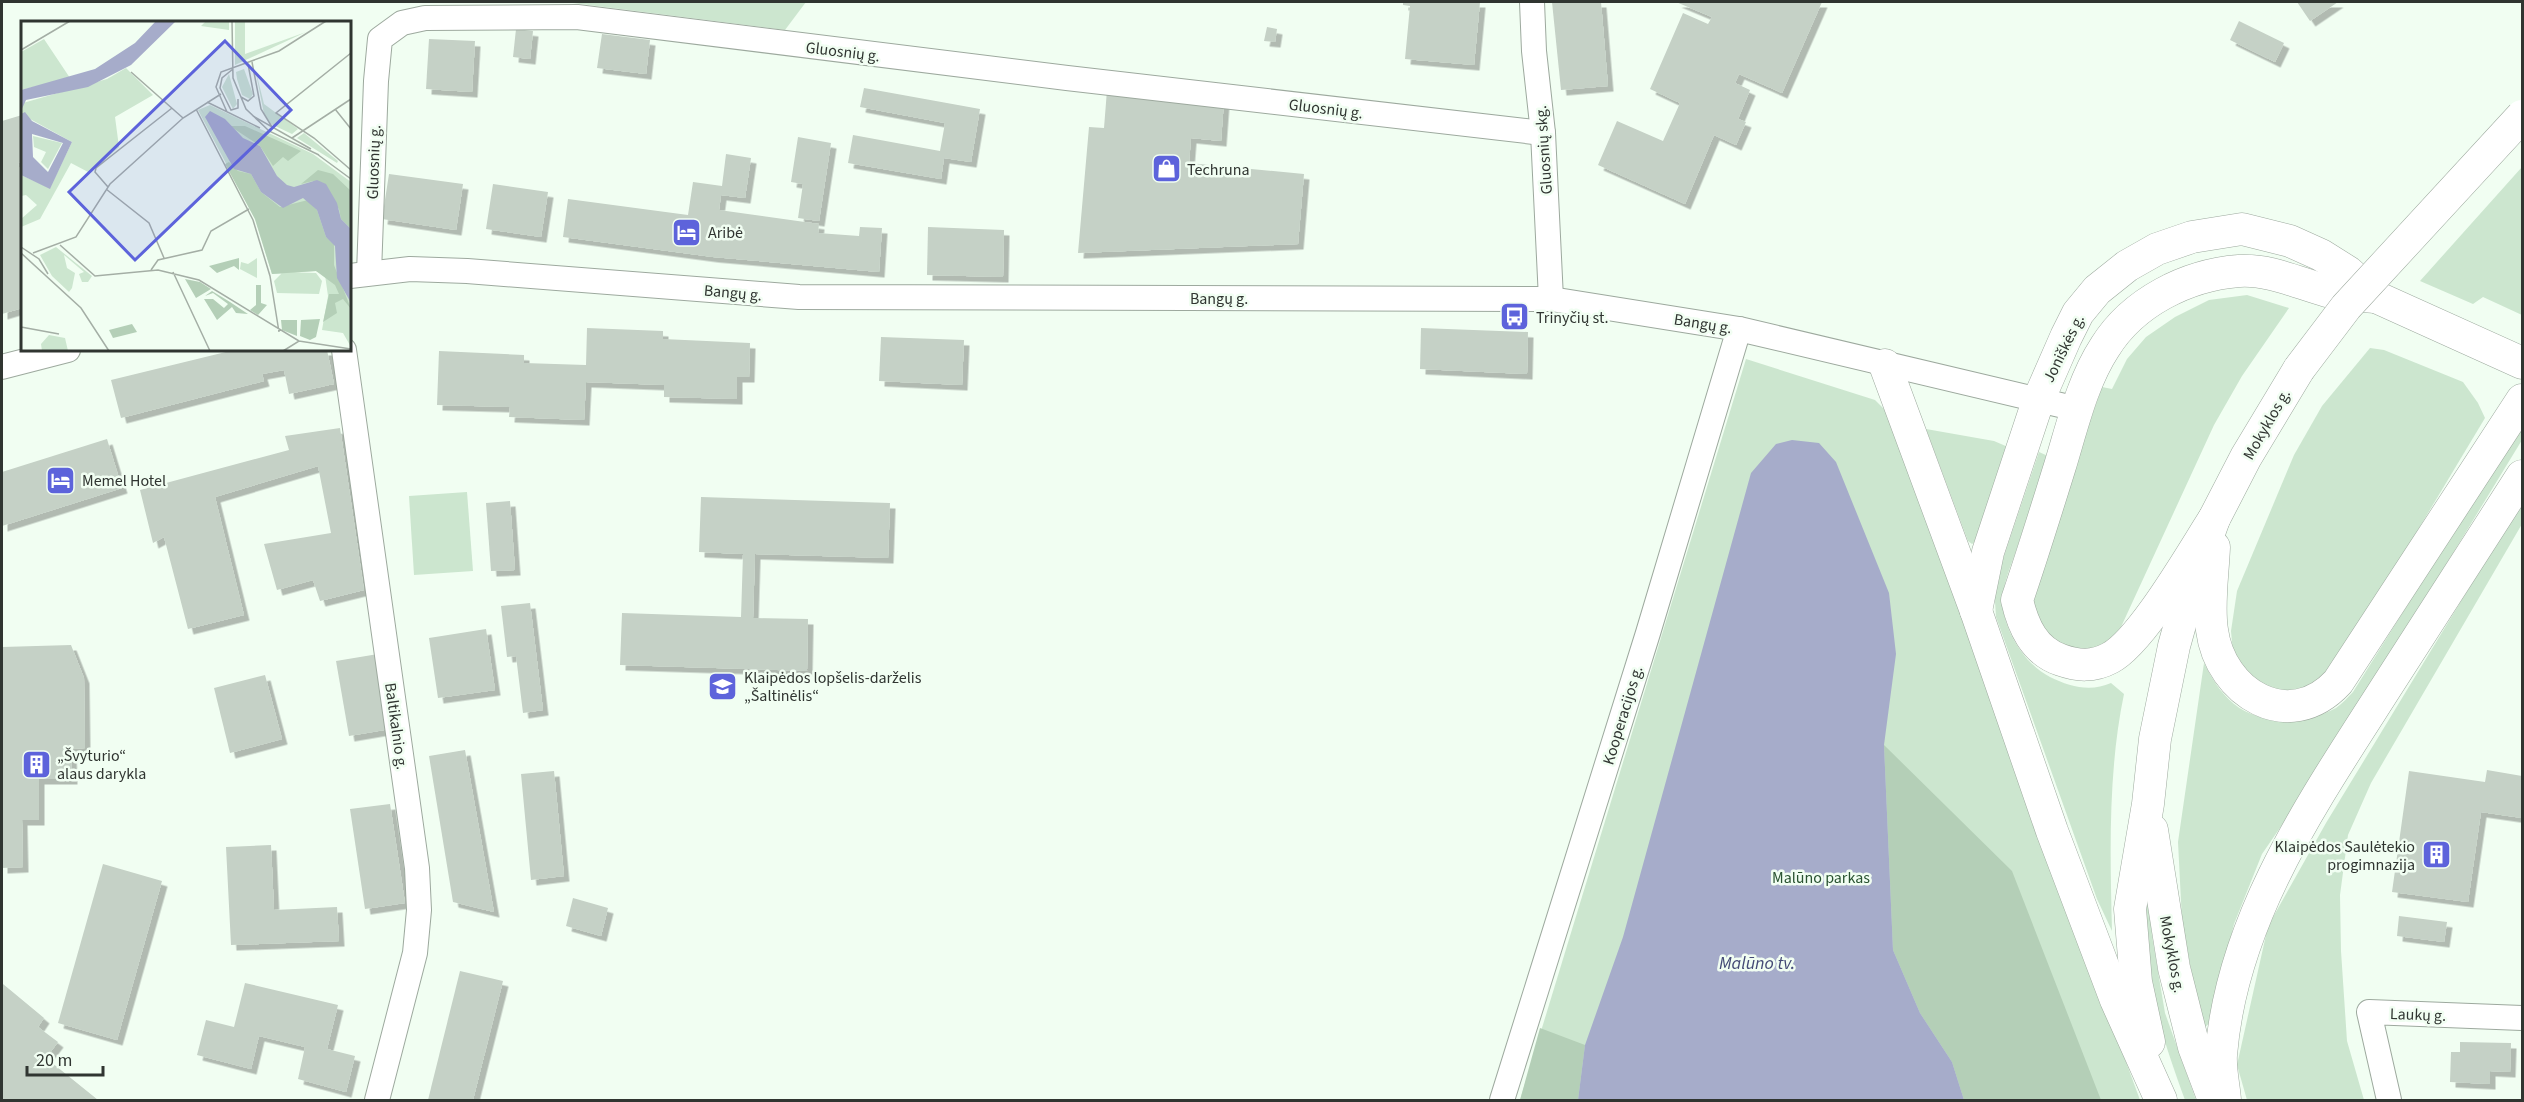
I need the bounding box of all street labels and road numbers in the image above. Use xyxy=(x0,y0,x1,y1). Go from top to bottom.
street label: Gluosnių g. xyxy=(804,37,881,67)
street label: Gluosnių g. xyxy=(1287,94,1364,124)
street label: Gluosnių skg. xyxy=(1530,105,1558,195)
street label: Gluosnių g. xyxy=(362,124,386,200)
street label: Bangų g. xyxy=(703,279,763,306)
street label: Bangų g. xyxy=(1190,288,1248,310)
street label: Bangų g. xyxy=(1672,309,1733,339)
street label: Joniškės g. xyxy=(2038,311,2090,386)
street label: Mokyklos g. xyxy=(2238,385,2296,464)
street label: Kooperacijos g. xyxy=(1597,663,1648,767)
street label: Baltikalnio g. xyxy=(379,681,413,771)
street label: Mokyklos g. xyxy=(2154,914,2190,995)
street label: Laukų g. xyxy=(2389,1003,2446,1027)

